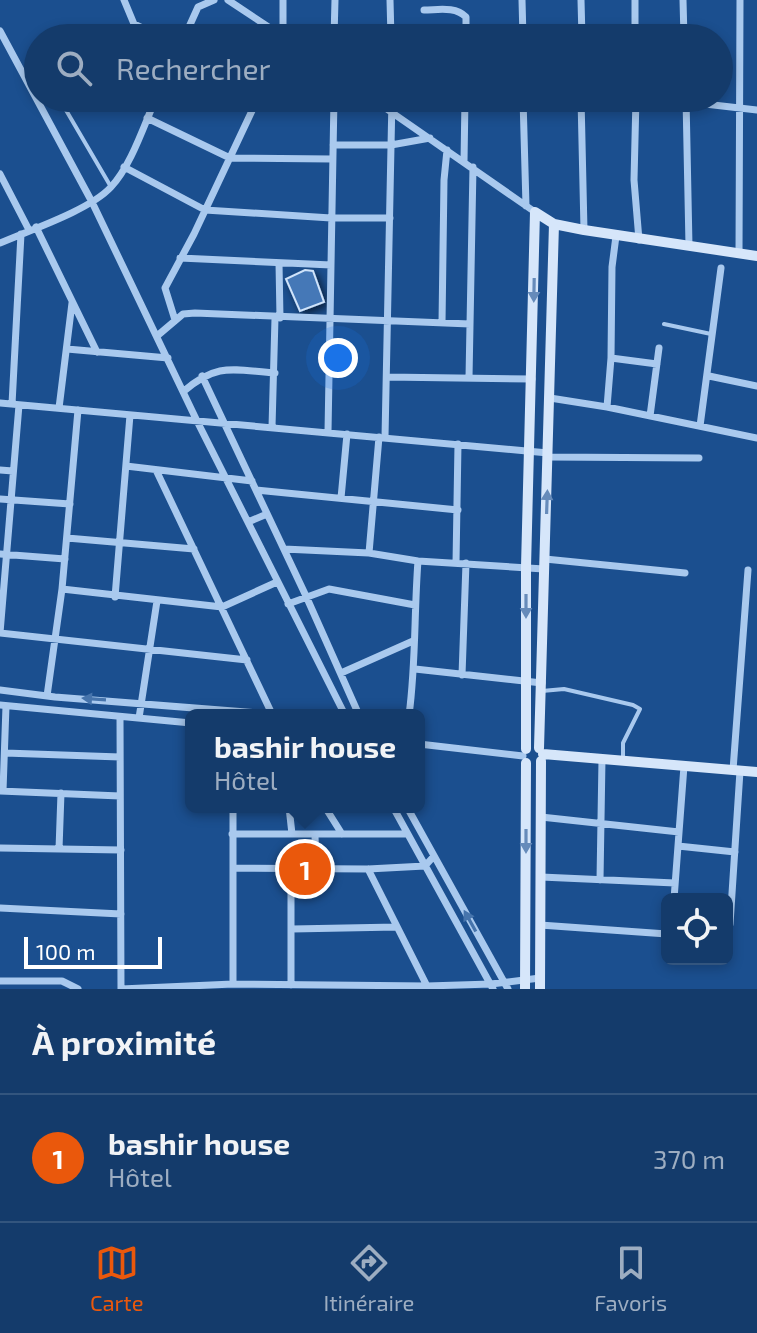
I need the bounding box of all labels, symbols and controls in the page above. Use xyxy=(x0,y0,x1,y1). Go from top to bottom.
search box xyxy=(24,24,733,112)
icon: search xyxy=(52,46,96,90)
text: Rechercher xyxy=(116,50,271,86)
one-way arrow xyxy=(528,278,541,303)
your location xyxy=(318,338,358,378)
one-way arrow xyxy=(540,489,553,514)
one-way arrow xyxy=(520,594,532,619)
one-way arrow xyxy=(81,692,106,705)
popup xyxy=(185,709,425,813)
text: bashir house xyxy=(214,728,396,764)
text: Hôtel xyxy=(214,764,278,795)
one-way arrow xyxy=(520,829,532,854)
pin: 1 xyxy=(279,839,331,899)
map controls xyxy=(661,893,733,965)
button: locate xyxy=(661,893,733,965)
one-way arrow xyxy=(463,909,477,932)
scale bar xyxy=(24,933,162,969)
text: 100 m xyxy=(36,938,95,964)
text: À proximité xyxy=(32,1021,216,1062)
text: bashir house xyxy=(108,1125,290,1161)
text: 1 xyxy=(52,1143,64,1174)
text: 370 m xyxy=(653,1143,725,1174)
text: Hôtel xyxy=(108,1161,172,1192)
tab: Carte xyxy=(90,1241,144,1315)
tab: Itinéraire xyxy=(323,1241,414,1315)
tab: Favoris xyxy=(594,1241,667,1315)

